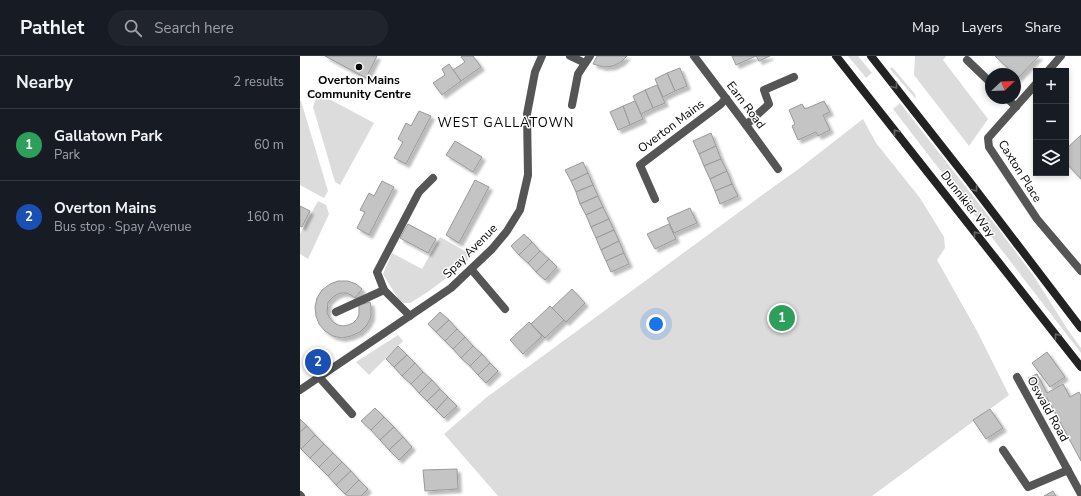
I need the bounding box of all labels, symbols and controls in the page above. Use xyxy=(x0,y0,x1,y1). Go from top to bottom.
search box xyxy=(108,10,388,46)
text: Pathlet xyxy=(20,15,84,41)
icon: search xyxy=(122,17,144,39)
text: Search here xyxy=(154,18,234,38)
text: Map xyxy=(912,18,939,37)
text: Layers xyxy=(961,18,1003,37)
text: Share xyxy=(1025,18,1061,37)
marker: Overton Mains Community Centre xyxy=(354,62,364,72)
north arrow xyxy=(985,68,1021,104)
map controls xyxy=(1033,68,1069,176)
button: + xyxy=(1033,68,1069,104)
text: Nearby xyxy=(16,71,73,94)
place label: Overton Mains Community Centre xyxy=(307,72,411,102)
text: 2 results xyxy=(233,73,284,91)
street label: Earn Road xyxy=(723,78,769,132)
one-way arrow xyxy=(890,82,897,89)
street label: Overton Mains xyxy=(635,96,708,156)
button: − xyxy=(1033,104,1069,140)
district label: WEST GALLATOWN xyxy=(438,114,574,132)
text: Gallatown Park xyxy=(54,126,162,146)
one-way arrow xyxy=(894,129,901,136)
text: 1 xyxy=(25,136,33,154)
text: 60 m xyxy=(254,136,284,154)
street label: Caxton Place xyxy=(995,137,1045,205)
button: layers xyxy=(1033,140,1069,176)
text: Park xyxy=(54,146,80,164)
street label: Dunnikier Way xyxy=(937,168,999,241)
one-way arrow xyxy=(970,184,977,191)
text: Overton Mains xyxy=(54,198,156,218)
text: 2 xyxy=(25,208,33,226)
text: 160 m xyxy=(246,208,284,226)
text: Bus stop · Spay Avenue xyxy=(54,218,191,236)
street label: Spay Avenue xyxy=(439,220,501,282)
one-way arrow xyxy=(974,231,981,238)
pin: 1 xyxy=(769,303,795,333)
your location xyxy=(646,314,666,334)
one-way arrow xyxy=(1054,333,1061,340)
pin: 2 xyxy=(305,347,331,377)
street label: Oswald Road xyxy=(1023,373,1073,445)

